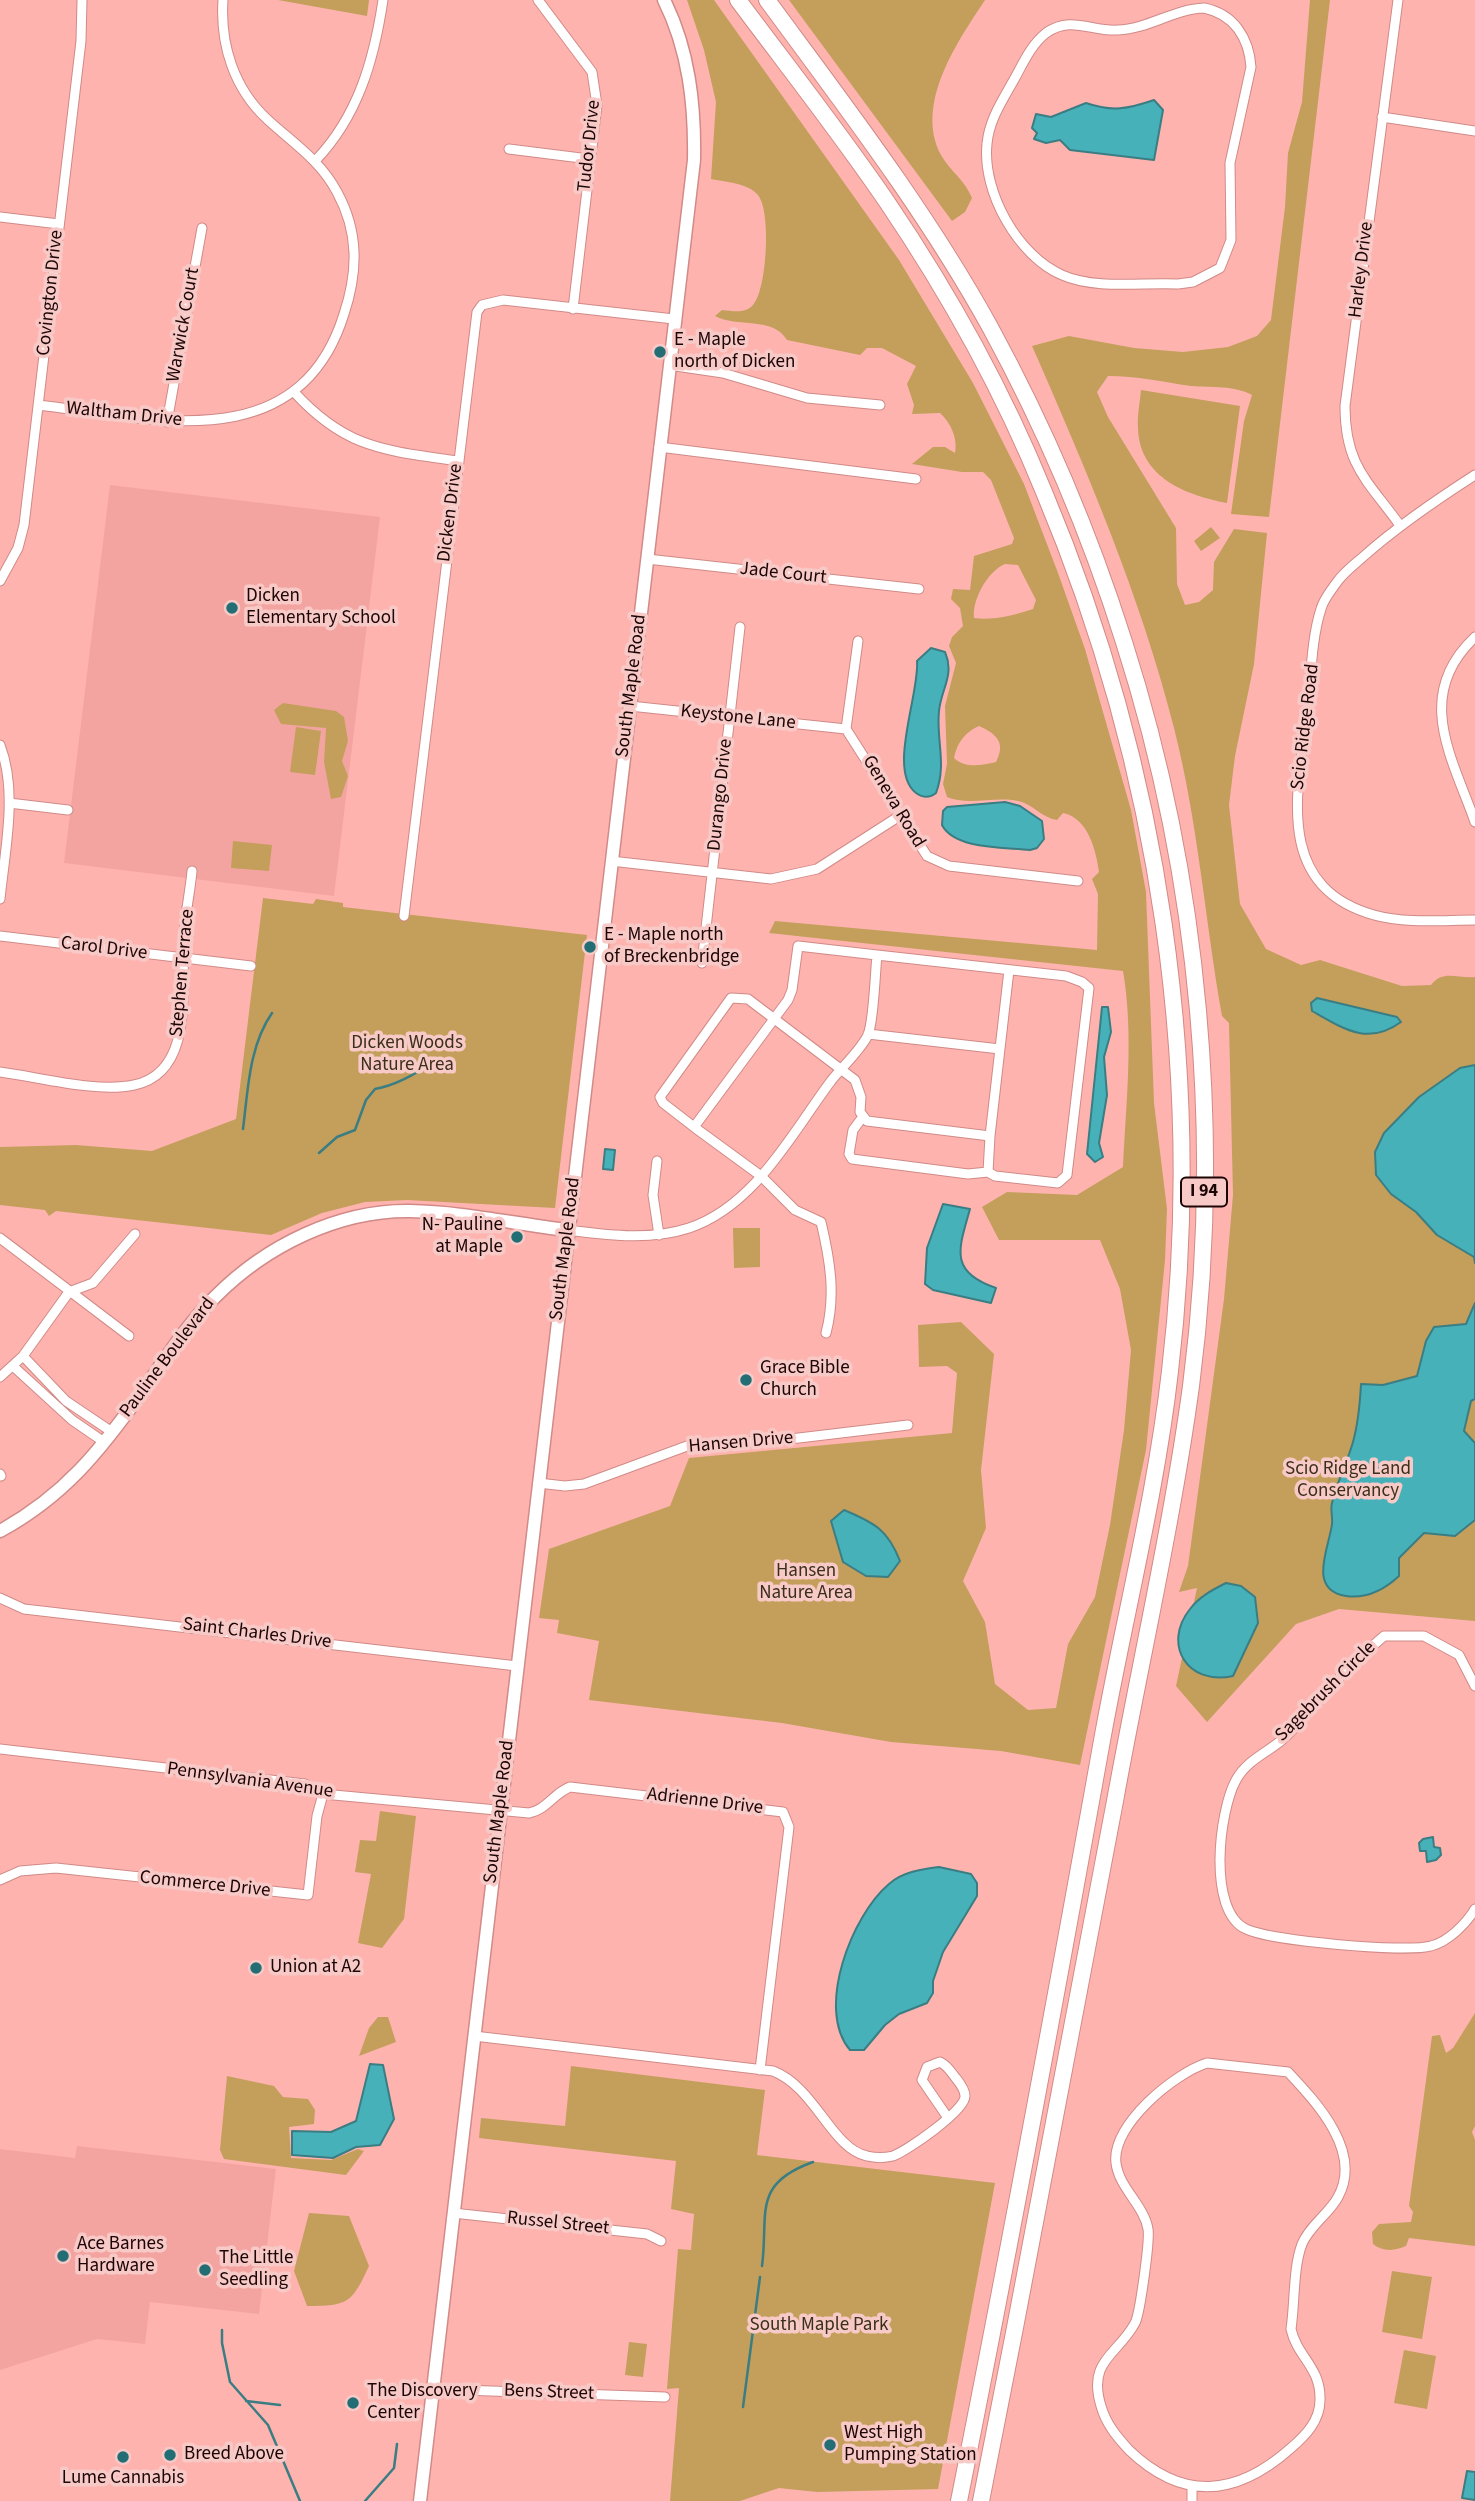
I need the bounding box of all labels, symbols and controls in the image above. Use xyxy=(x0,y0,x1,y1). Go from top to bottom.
street label: Tudor Drive xyxy=(574,99,606,193)
street label: Harley Drive xyxy=(1345,221,1379,319)
street label: Covington Drive xyxy=(33,229,69,357)
street label: Warwick Court xyxy=(163,266,205,384)
place label: E - Maple north of Dicken xyxy=(674,330,795,374)
marker: E - Maple north of Dicken xyxy=(652,344,668,360)
street label: Waltham Drive xyxy=(65,398,183,432)
street label: Dicken Drive xyxy=(434,463,468,563)
street label: Jade Court xyxy=(739,558,827,590)
place label: Dicken Elementary School xyxy=(246,586,396,630)
marker: Dicken Elementary School xyxy=(224,600,240,616)
street label: South Maple Road xyxy=(612,613,652,759)
street label: Scio Ridge Road xyxy=(1287,663,1325,791)
street label: Keystone Lane xyxy=(679,701,797,735)
street label: Durango Drive xyxy=(704,738,738,852)
street label: Geneva Road xyxy=(857,752,929,852)
street label: Stephen Terrace xyxy=(166,908,200,1038)
place label: E - Maple north of Breckenbridge xyxy=(604,925,739,969)
street label: Carol Drive xyxy=(59,932,149,966)
marker: E - Maple north of Breckenbridge xyxy=(582,939,598,955)
park label: Dicken Woods Nature Area xyxy=(351,1033,463,1077)
street label: South Maple Road xyxy=(546,1176,586,1322)
road number: I 94 xyxy=(1181,1177,1227,1206)
place label: N- Pauline at Maple xyxy=(422,1215,503,1259)
marker: N- Pauline at Maple xyxy=(509,1229,525,1245)
street label: Pauline Boulevard xyxy=(116,1294,220,1422)
place label: Grace Bible Church xyxy=(760,1358,850,1402)
marker: Grace Bible Church xyxy=(738,1372,754,1388)
street label: Hansen Drive xyxy=(688,1427,794,1459)
park label: Scio Ridge Land Conservancy xyxy=(1285,1459,1411,1503)
park label: Hansen Nature Area xyxy=(759,1561,853,1605)
street label: Saint Charles Drive xyxy=(181,1614,333,1654)
street label: Sagebrush Circle xyxy=(1271,1637,1381,1747)
street label: South Maple Road xyxy=(480,1739,520,1885)
street label: Pennsylvania Avenue xyxy=(166,1758,334,1804)
street label: Adrienne Drive xyxy=(646,1784,764,1820)
street label: Commerce Drive xyxy=(139,1867,271,1903)
place label: Union at A2 xyxy=(270,1957,361,1979)
marker: Union at A2 xyxy=(248,1960,264,1976)
street label: Russel Street xyxy=(506,2207,610,2241)
place label: Ace Barnes Hardware xyxy=(77,2234,164,2278)
marker: Ace Barnes Hardware xyxy=(55,2248,71,2264)
place label: The Little Seedling xyxy=(219,2248,293,2292)
marker: The Little Seedling xyxy=(197,2262,213,2278)
park label: South Maple Park xyxy=(750,2315,888,2337)
street label: Bens Street xyxy=(503,2380,595,2406)
place label: The Discovery Center xyxy=(367,2381,478,2425)
marker: The Discovery Center xyxy=(345,2395,361,2411)
place label: West High Pumping Station xyxy=(844,2423,977,2467)
marker: West High Pumping Station xyxy=(822,2437,838,2453)
place label: Breed Above xyxy=(184,2444,284,2466)
marker: Breed Above xyxy=(162,2447,178,2463)
marker: Lume Cannabis xyxy=(115,2449,131,2465)
place label: Lume Cannabis xyxy=(62,2468,184,2490)

